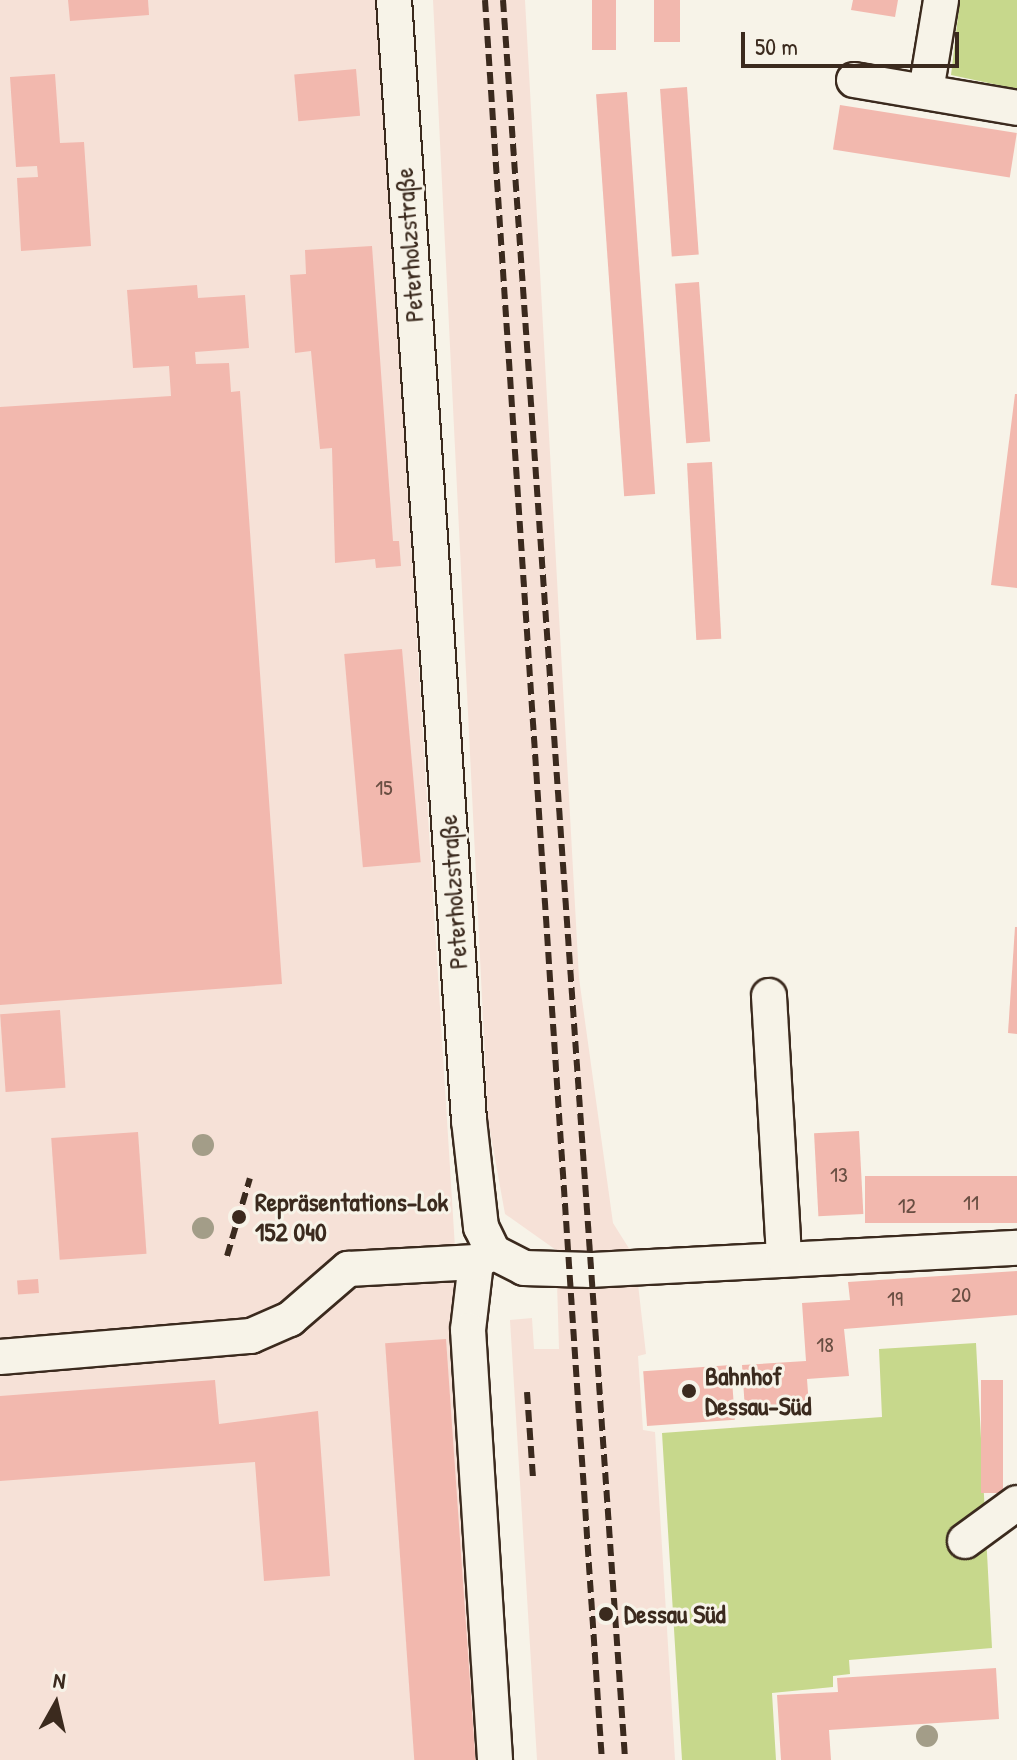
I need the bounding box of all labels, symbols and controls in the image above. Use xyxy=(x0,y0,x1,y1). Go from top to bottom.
scale bar xyxy=(745,16,963,66)
text: 50 m xyxy=(755,30,798,62)
street label: Peterholzstraße xyxy=(388,167,430,323)
house number: 15 xyxy=(375,775,393,801)
street label: Peterholzstraße xyxy=(432,814,474,970)
house number: 13 xyxy=(830,1162,848,1188)
place label: Repräsentations-Lok 152 040 xyxy=(255,1186,448,1248)
house number: 11 xyxy=(963,1190,979,1216)
house number: 12 xyxy=(898,1193,916,1219)
marker: Repräsentations-Lok 152 040 xyxy=(230,1208,248,1226)
house number: 20 xyxy=(951,1282,971,1308)
house number: 19 xyxy=(887,1286,903,1312)
house number: 18 xyxy=(816,1332,834,1358)
place label: Bahnhof Dessau-Süd xyxy=(705,1360,811,1422)
marker: Bahnhof Dessau-Süd xyxy=(680,1382,698,1400)
place label: Dessau Süd xyxy=(624,1598,726,1630)
marker: Dessau Süd xyxy=(595,1603,617,1625)
north arrow xyxy=(16,1664,96,1744)
text: N xyxy=(51,1665,67,1696)

